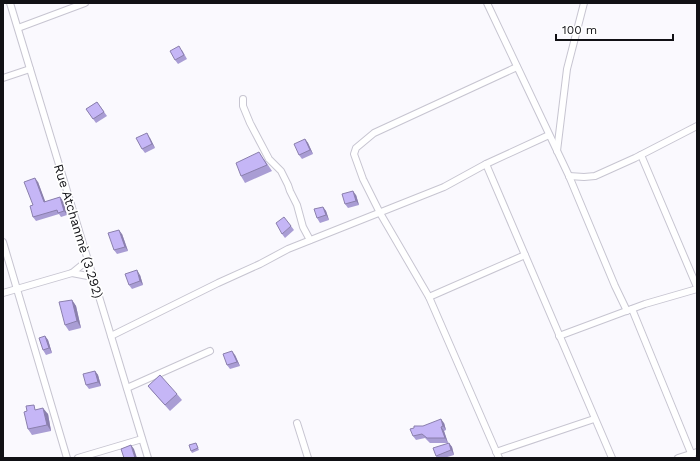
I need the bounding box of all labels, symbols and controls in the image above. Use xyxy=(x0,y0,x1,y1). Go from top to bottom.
scale bar xyxy=(556,16,673,42)
text: 100 m xyxy=(562,23,597,37)
street label: Rue Atchanmè (3.292) xyxy=(51,162,106,300)

